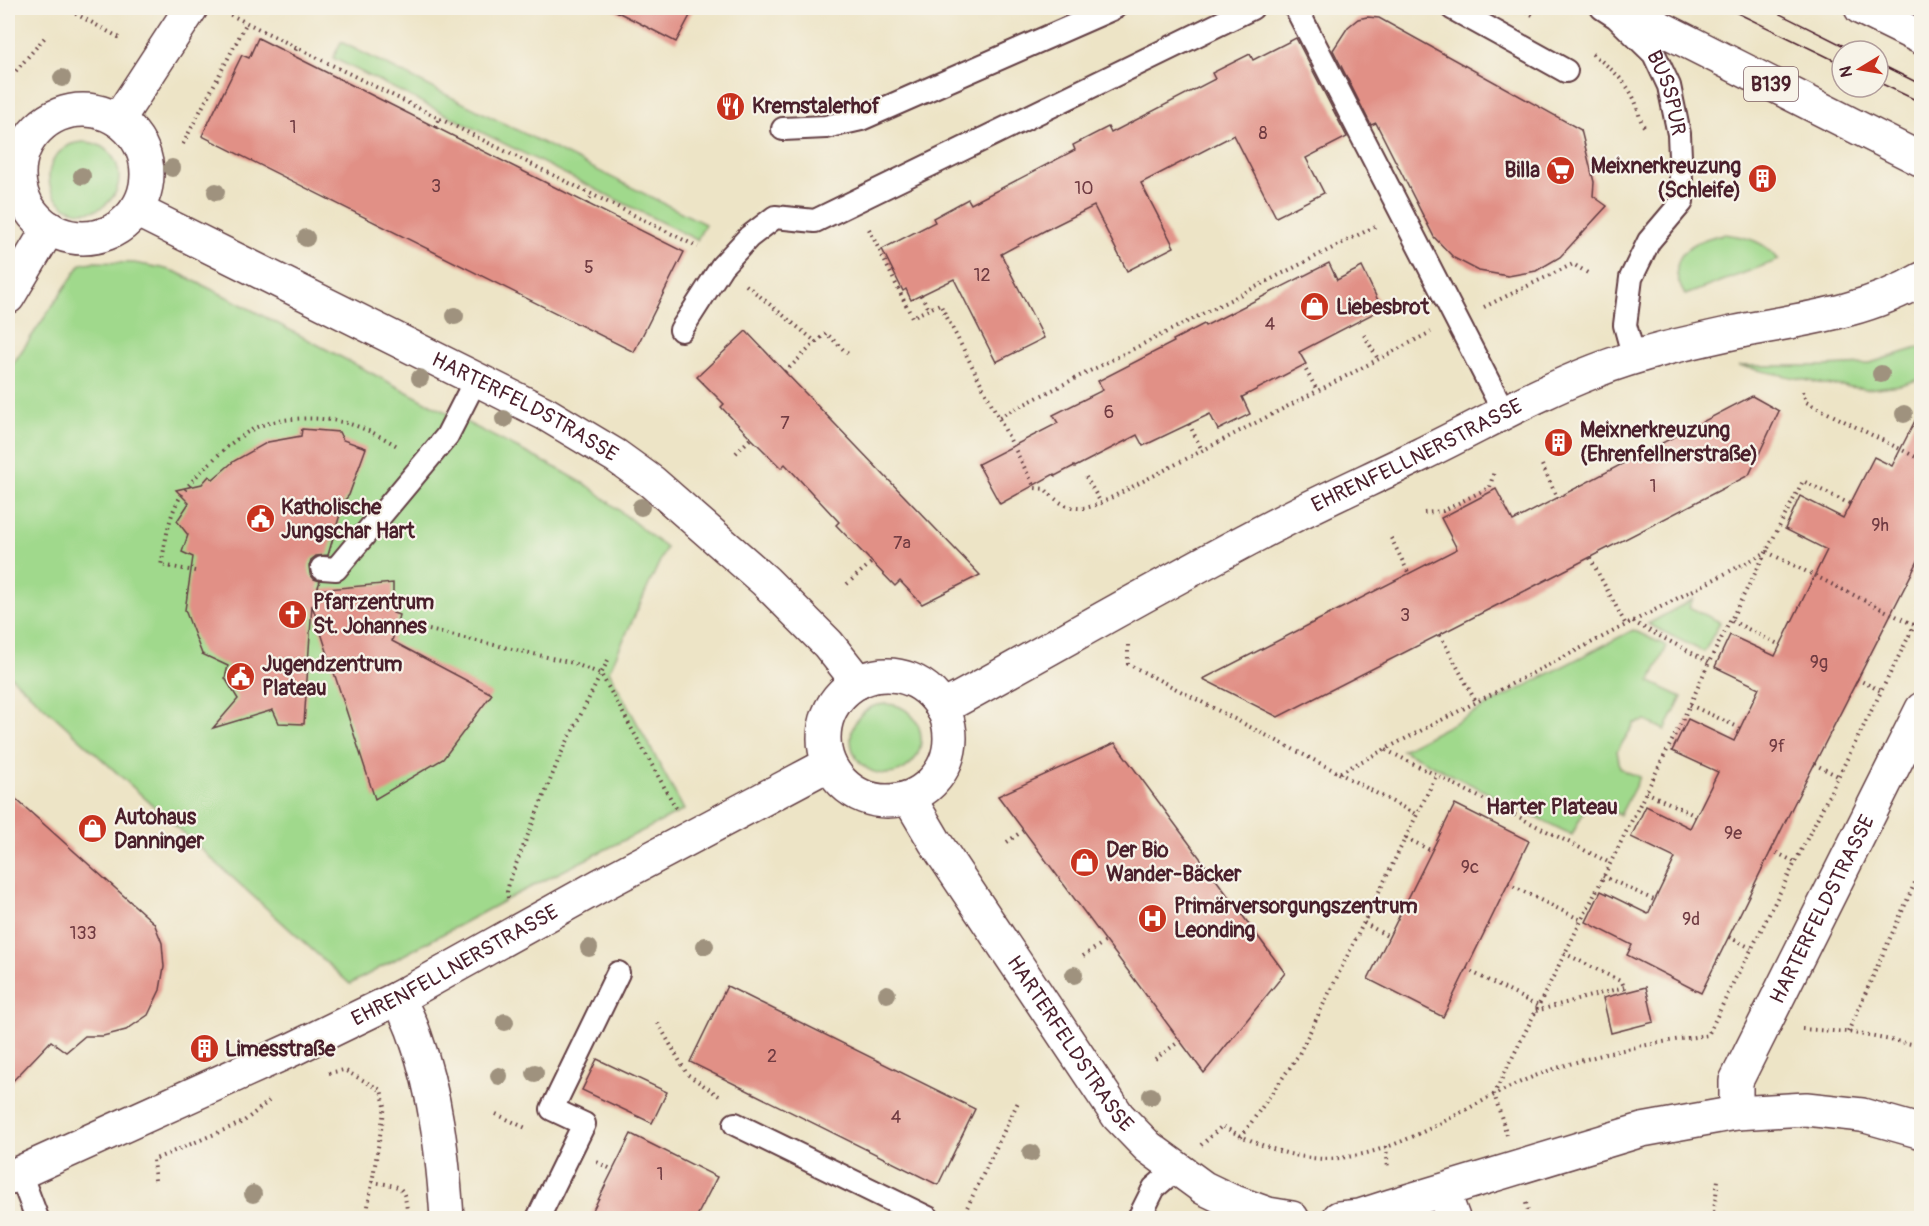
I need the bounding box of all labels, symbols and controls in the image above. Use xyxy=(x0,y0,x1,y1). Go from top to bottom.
north arrow xyxy=(1830,39,1890,99)
street label: BUSSPUR xyxy=(1640,46,1692,138)
text: N xyxy=(1835,64,1857,79)
road number: B139 xyxy=(1744,67,1798,101)
restaurant icon: Kremstalerhof xyxy=(715,90,747,122)
place label: Kremstalerhof xyxy=(752,93,881,120)
house number: 1 xyxy=(289,116,297,139)
house number: 8 xyxy=(1258,122,1268,145)
place label: Meixnerkreuzung (Schleife) xyxy=(1591,153,1741,204)
supermarket icon: Billa xyxy=(1545,154,1577,186)
place label: Billa xyxy=(1505,157,1540,184)
building icon: Meixnerkreuzung (Schleife) xyxy=(1746,162,1778,194)
house number: 3 xyxy=(431,175,441,198)
house number: 10 xyxy=(1074,177,1094,200)
house number: 5 xyxy=(584,256,594,279)
house number: 12 xyxy=(973,264,991,287)
shop icon: Liebesbrot xyxy=(1299,291,1331,323)
place label: Liebesbrot xyxy=(1336,294,1430,321)
house number: 4 xyxy=(1265,313,1276,336)
street label: HARTERFELDSTRASSE xyxy=(427,346,623,468)
street label: EHRENFELLNERSTRASSE xyxy=(1307,392,1527,519)
house number: 6 xyxy=(1104,401,1114,424)
house number: 7 xyxy=(780,412,790,435)
place label: Meixnerkreuzung (Ehrenfellnerstraße) xyxy=(1580,417,1758,468)
building icon: Meixnerkreuzung (Ehrenfellnerstraße) xyxy=(1543,426,1575,458)
house number: 1 xyxy=(1649,475,1657,498)
place label: Katholische Jungschar Hart xyxy=(281,494,415,545)
public building icon: Katholische Jungschar Hart xyxy=(244,503,276,535)
house number: 9h xyxy=(1871,514,1889,537)
house number: 7a xyxy=(893,532,911,555)
place label: Pfarrzentrum St. Johannes xyxy=(313,589,434,640)
church icon: Pfarrzentrum St. Johannes xyxy=(276,598,308,630)
house number: 3 xyxy=(1400,604,1410,627)
place label: Jugendzentrum Plateau xyxy=(262,651,403,702)
house number: 9g xyxy=(1810,651,1828,674)
public building icon: Jugendzentrum Plateau xyxy=(225,660,257,692)
house number: 9f xyxy=(1769,735,1786,758)
district label: Harter Plateau xyxy=(1486,793,1618,821)
place label: Autohaus Danninger xyxy=(114,804,204,855)
street label: HARTERFELDSTRASSE xyxy=(1764,811,1881,1008)
shop icon: Autohaus Danninger xyxy=(77,813,109,845)
house number: 9e xyxy=(1724,822,1742,845)
place label: Der Bio Wander-Bäcker xyxy=(1106,837,1242,888)
shop icon: Der Bio Wander-Bäcker xyxy=(1069,846,1101,878)
house number: 9c xyxy=(1461,856,1479,879)
place label: Primärversorgungszentrum Leonding xyxy=(1174,893,1418,944)
street label: EHRENFELLNERSTRASSE xyxy=(347,898,563,1033)
hospital icon: Primärversorgungszentrum Leonding xyxy=(1137,902,1169,934)
house number: 9d xyxy=(1682,908,1700,931)
house number: 133 xyxy=(69,922,97,945)
street label: HARTERFELDSTRASSE xyxy=(1001,950,1139,1138)
building icon: Limesstraße xyxy=(188,1033,220,1065)
place label: Limesstraße xyxy=(225,1036,336,1063)
house number: 2 xyxy=(767,1045,777,1068)
house number: 4 xyxy=(891,1106,902,1129)
house number: 1 xyxy=(656,1163,664,1186)

